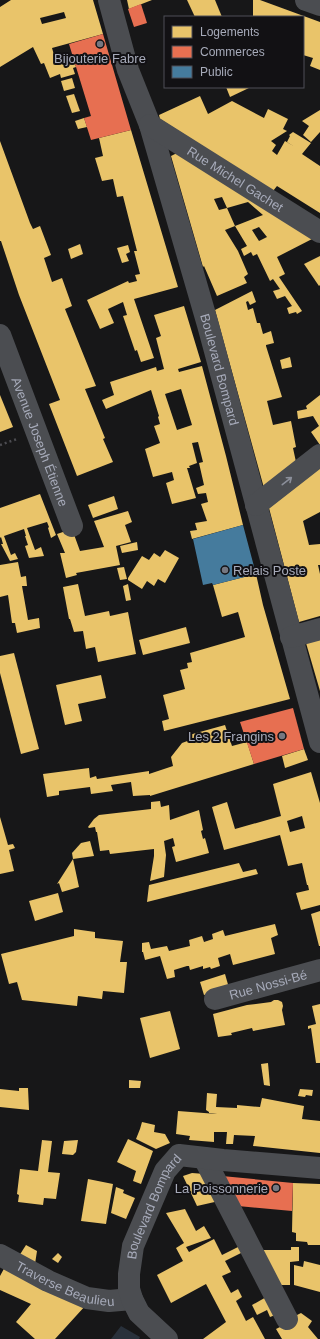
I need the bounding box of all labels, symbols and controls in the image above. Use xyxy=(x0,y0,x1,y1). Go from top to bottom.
legend xyxy=(164,16,304,88)
text: Logements xyxy=(200,25,259,39)
marker: Bijouterie Fabre xyxy=(95,39,105,49)
text: Commerces xyxy=(200,45,265,59)
place label: Bijouterie Fabre xyxy=(54,51,146,66)
text: Public xyxy=(200,65,233,79)
street label: Rue Michel Gachet xyxy=(184,143,286,215)
street label: Boulevard Bompard xyxy=(197,312,242,427)
street label: Avenue Joseph Étienne xyxy=(9,375,71,509)
one-way arrow xyxy=(281,477,292,485)
place label: Relais Poste xyxy=(233,563,306,578)
marker: Relais Poste xyxy=(220,565,230,575)
place label: Les 2 Frangins xyxy=(188,729,274,744)
marker: Les 2 Frangins xyxy=(277,731,287,741)
street label: Rue Nossi-Bé xyxy=(227,967,309,1003)
street label: Boulevard Bompard xyxy=(124,1151,184,1260)
place label: La Poissonnerie xyxy=(175,1181,268,1196)
marker: La Poissonnerie xyxy=(271,1183,281,1193)
street label: Traverse Beaulieu xyxy=(13,1258,115,1309)

